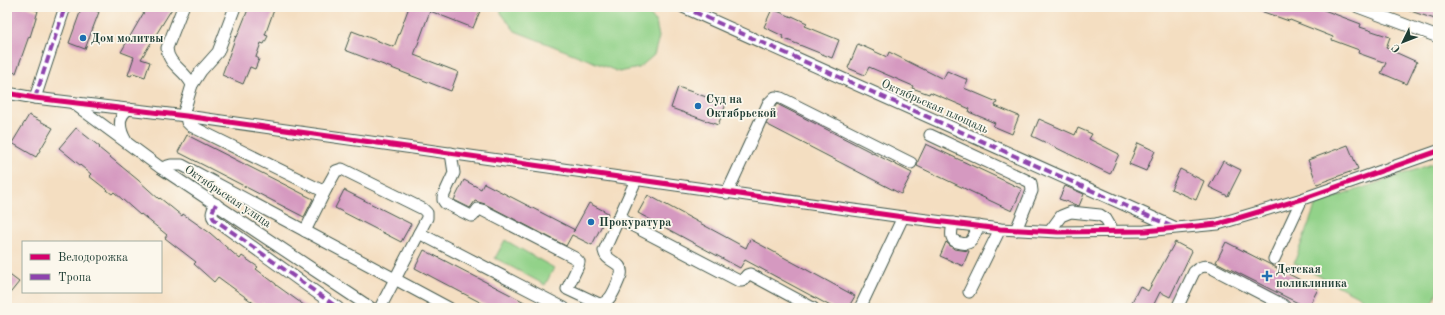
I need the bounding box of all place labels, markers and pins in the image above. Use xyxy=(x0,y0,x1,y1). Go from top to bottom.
marker: Дом молитвы xyxy=(78,33,88,43)
place label: Дом молитвы xyxy=(91,33,164,45)
place label: Суд на Октябрьской xyxy=(706,94,777,120)
marker: Суд на Октябрьской xyxy=(693,101,703,111)
marker: Прокуратура xyxy=(586,217,596,227)
place label: Прокуратура xyxy=(599,217,671,229)
place label: Детская поликлиника xyxy=(1276,264,1347,290)
marker: Детская поликлиника xyxy=(1261,270,1273,282)

